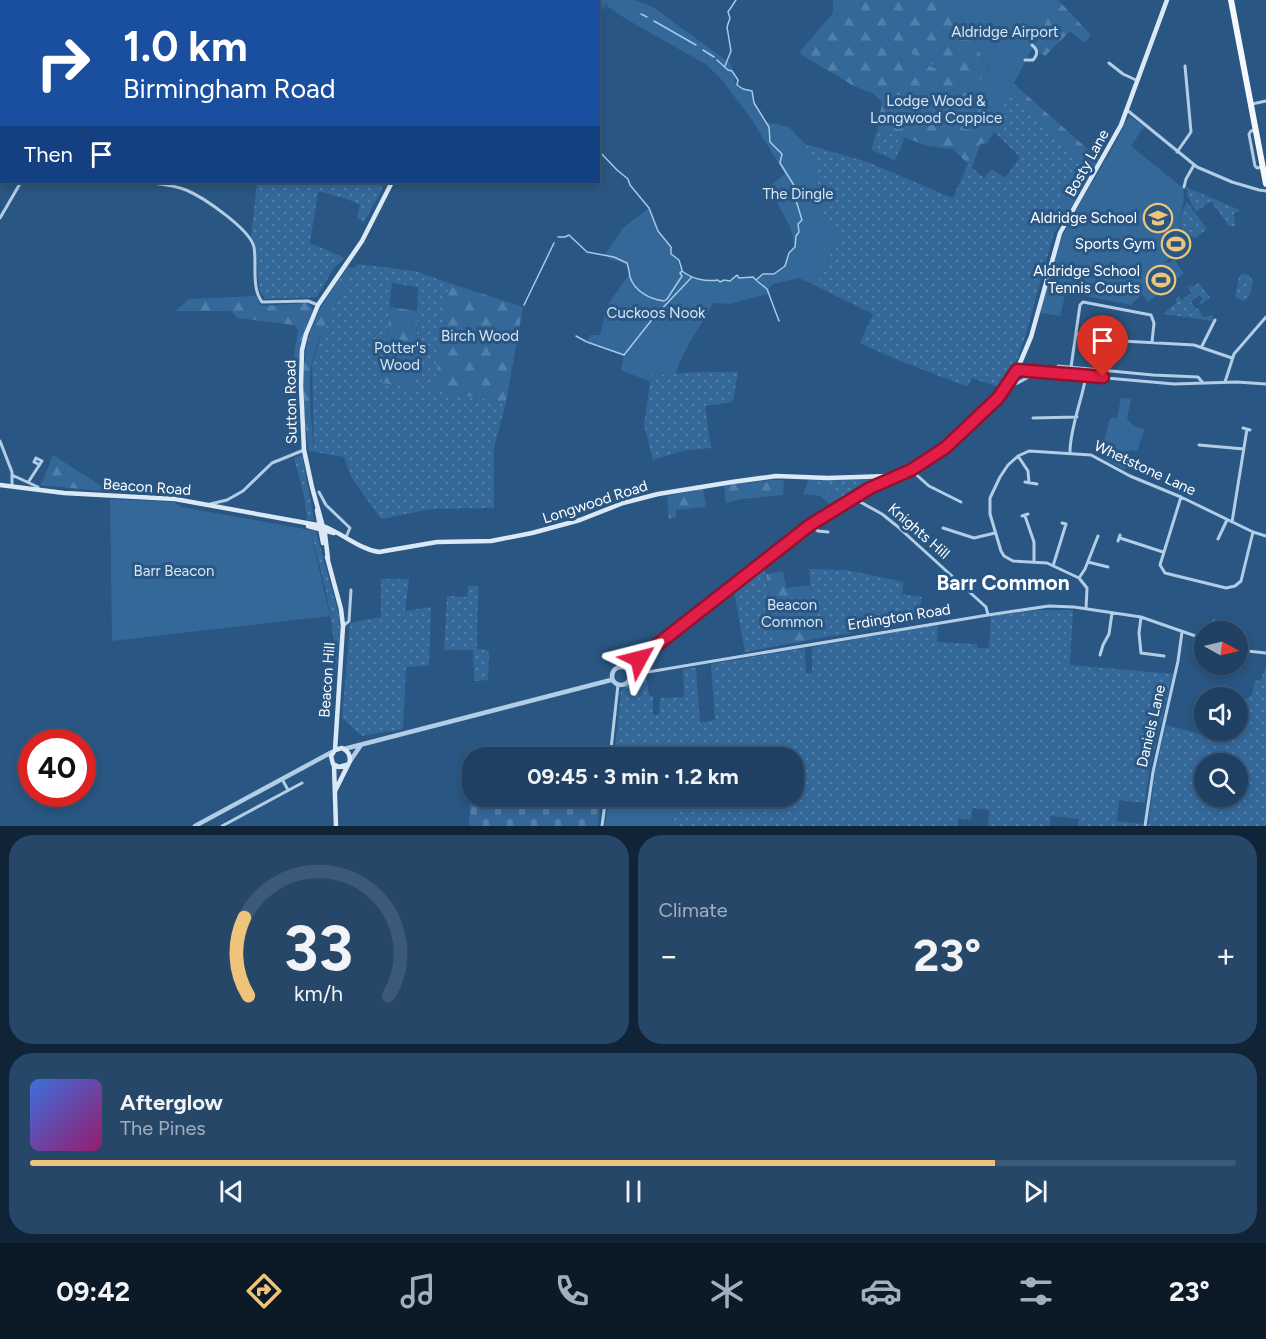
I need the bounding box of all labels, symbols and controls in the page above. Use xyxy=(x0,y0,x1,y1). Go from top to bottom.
text: 1.0 km xyxy=(123,21,248,72)
park label: Aldridge Airport xyxy=(951,23,1059,41)
icon: right xyxy=(24,24,102,102)
text: Birmingham Road xyxy=(123,72,336,105)
park label: Lodge Wood & Longwood Coppice xyxy=(870,92,1002,127)
street label: Bosty Lane xyxy=(1061,126,1113,200)
icon: arrive xyxy=(85,138,118,171)
text: Then xyxy=(24,141,73,168)
park label: The Dingle xyxy=(762,185,834,203)
school or university icon: Aldridge School xyxy=(1142,202,1174,234)
place label: Aldridge School xyxy=(1030,209,1137,227)
sports icon: Sports Gym xyxy=(1160,228,1192,260)
place label: Sports Gym xyxy=(1075,235,1155,253)
place label: Aldridge School Tennis Courts xyxy=(1033,262,1140,297)
sports icon: Aldridge School Tennis Courts xyxy=(1145,264,1177,296)
park label: Cuckoos Nook xyxy=(607,304,706,322)
pin xyxy=(1077,315,1128,377)
icon: arrive xyxy=(1086,324,1119,357)
park label: Birch Wood xyxy=(441,327,519,345)
park label: Potter's Wood xyxy=(374,339,426,374)
street label: Sutton Road xyxy=(281,360,301,444)
street label: Whetstone Lane xyxy=(1091,437,1199,499)
street label: Beacon Road xyxy=(102,475,192,499)
street label: Longwood Road xyxy=(540,476,650,528)
street label: Knights Hill xyxy=(884,499,954,563)
park label: Barr Beacon xyxy=(134,562,214,580)
district label: Barr Common xyxy=(936,570,1070,595)
park label: Beacon Common xyxy=(761,596,823,631)
street label: Erdington Road xyxy=(846,600,952,634)
north arrow xyxy=(1194,621,1248,675)
map controls xyxy=(1194,621,1248,807)
position arrow xyxy=(607,627,671,691)
street label: Beacon Hill xyxy=(315,642,339,718)
street label: Daniels Lane xyxy=(1133,683,1169,769)
button: sound xyxy=(1194,687,1248,741)
speed limit sign: 40 xyxy=(18,729,96,807)
button: search xyxy=(1194,753,1248,807)
text: 09:45 · 3 min · 1.2 km xyxy=(527,763,739,790)
text: Climate xyxy=(659,898,728,922)
text: 33 xyxy=(284,911,353,986)
text: 23° xyxy=(913,928,981,982)
text: − xyxy=(659,936,679,975)
text: + xyxy=(1215,936,1236,975)
text: km/h xyxy=(294,982,343,1007)
text: Afterglow xyxy=(120,1089,223,1116)
text: The Pines xyxy=(120,1116,206,1140)
icon: previous xyxy=(215,1175,248,1208)
icon: pause xyxy=(617,1175,650,1208)
icon: next xyxy=(1019,1175,1052,1208)
icon: directions xyxy=(243,1270,285,1312)
icon: music xyxy=(397,1270,439,1312)
icon: phone xyxy=(551,1270,593,1312)
icon: climate xyxy=(706,1270,748,1312)
icon: car xyxy=(860,1270,902,1312)
icon: filters xyxy=(1015,1270,1057,1312)
text: 09:42 xyxy=(56,1275,130,1308)
text: 23° xyxy=(1169,1275,1210,1308)

